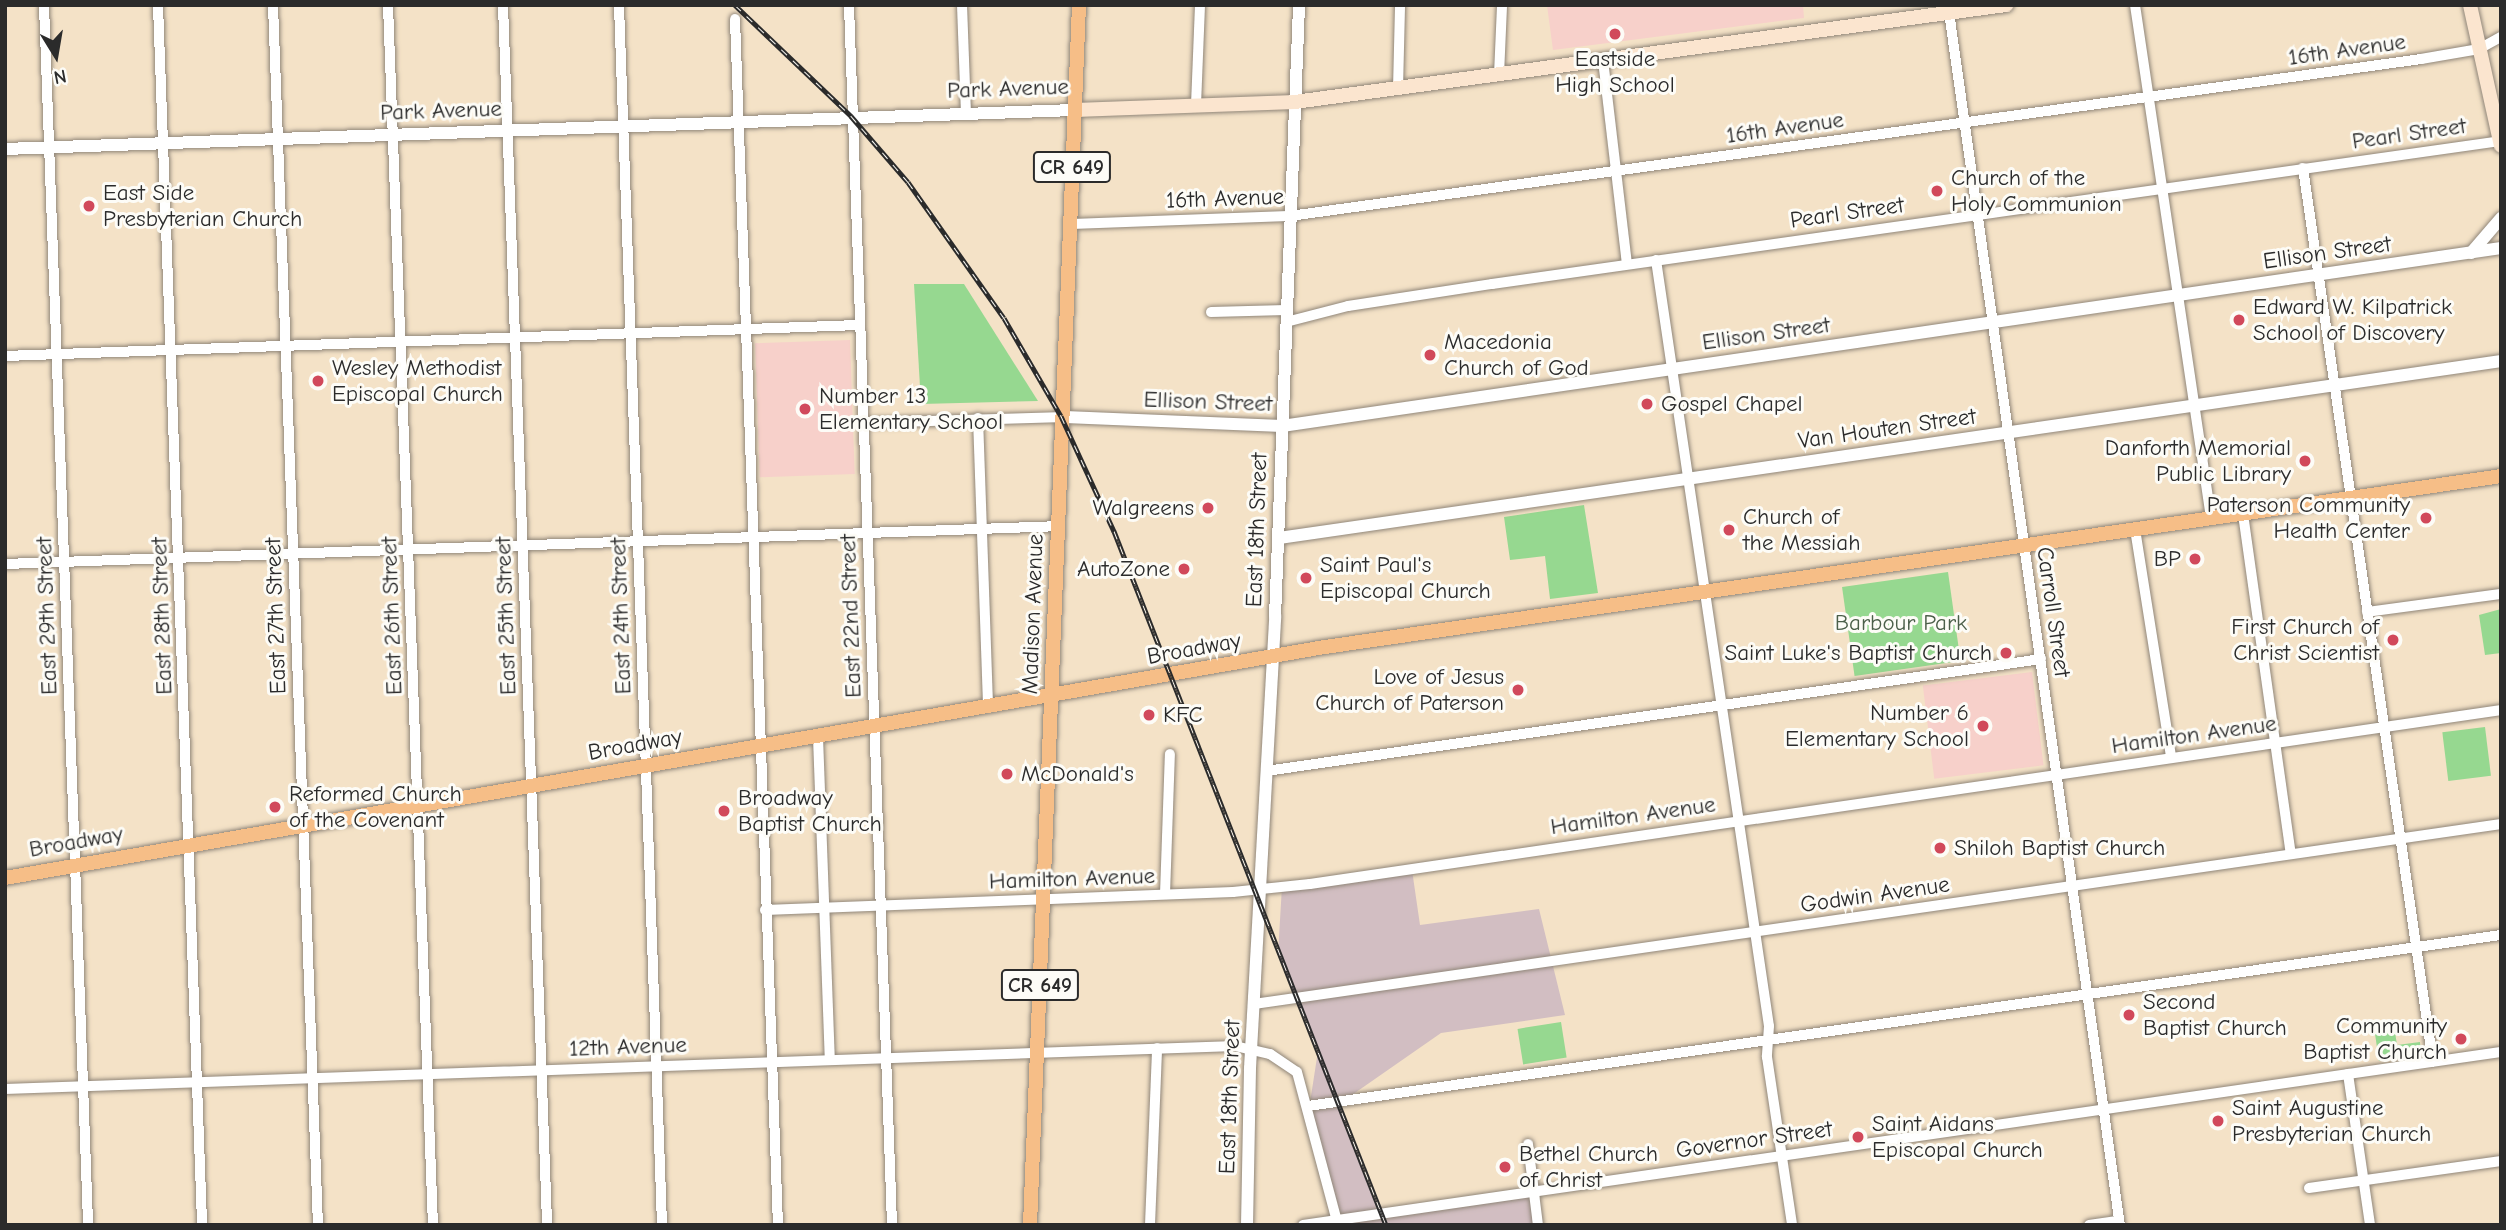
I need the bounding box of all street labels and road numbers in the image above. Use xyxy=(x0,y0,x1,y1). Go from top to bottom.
street label: 16th Avenue xyxy=(2287,28,2407,72)
street label: Park Avenue xyxy=(947,73,1069,105)
street label: Park Avenue xyxy=(380,95,502,127)
street label: 16th Avenue xyxy=(1725,106,1845,150)
street label: Pearl Street xyxy=(2350,112,2468,156)
road number: CR 649 xyxy=(1032,150,1112,184)
street label: 16th Avenue xyxy=(1165,183,1285,215)
street label: Pearl Street xyxy=(1788,191,1906,235)
street label: Ellison Street xyxy=(2261,230,2393,276)
street label: Ellison Street xyxy=(1700,311,1832,357)
street label: Ellison Street xyxy=(1143,386,1273,418)
street label: Van Houten Street xyxy=(1796,403,1978,455)
street label: East 18th Street xyxy=(1241,452,1273,608)
street label: Madison Avenue xyxy=(1016,533,1050,695)
street label: East 22nd Street xyxy=(834,534,868,698)
street label: East 26th Street xyxy=(375,536,409,696)
street label: East 25th Street xyxy=(489,536,523,696)
street label: East 29th Street xyxy=(30,537,64,695)
street label: East 28th Street xyxy=(145,537,179,695)
street label: East 27th Street xyxy=(259,537,293,695)
street label: East 24th Street xyxy=(604,537,638,695)
street label: Carroll Street xyxy=(2030,545,2076,679)
street label: Broadway xyxy=(1145,627,1243,671)
street label: Hamilton Avenue xyxy=(2110,710,2278,760)
street label: Broadway xyxy=(586,723,684,767)
street label: Hamilton Avenue xyxy=(1549,791,1717,841)
street label: Broadway xyxy=(27,820,125,864)
street label: Hamilton Avenue xyxy=(988,862,1156,896)
street label: Godwin Avenue xyxy=(1799,871,1951,919)
road number: CR 649 xyxy=(1000,968,1080,1002)
street label: East 18th Street xyxy=(1214,1019,1246,1175)
street label: 12th Avenue xyxy=(569,1031,687,1063)
street label: Governor Street xyxy=(1674,1115,1834,1165)

